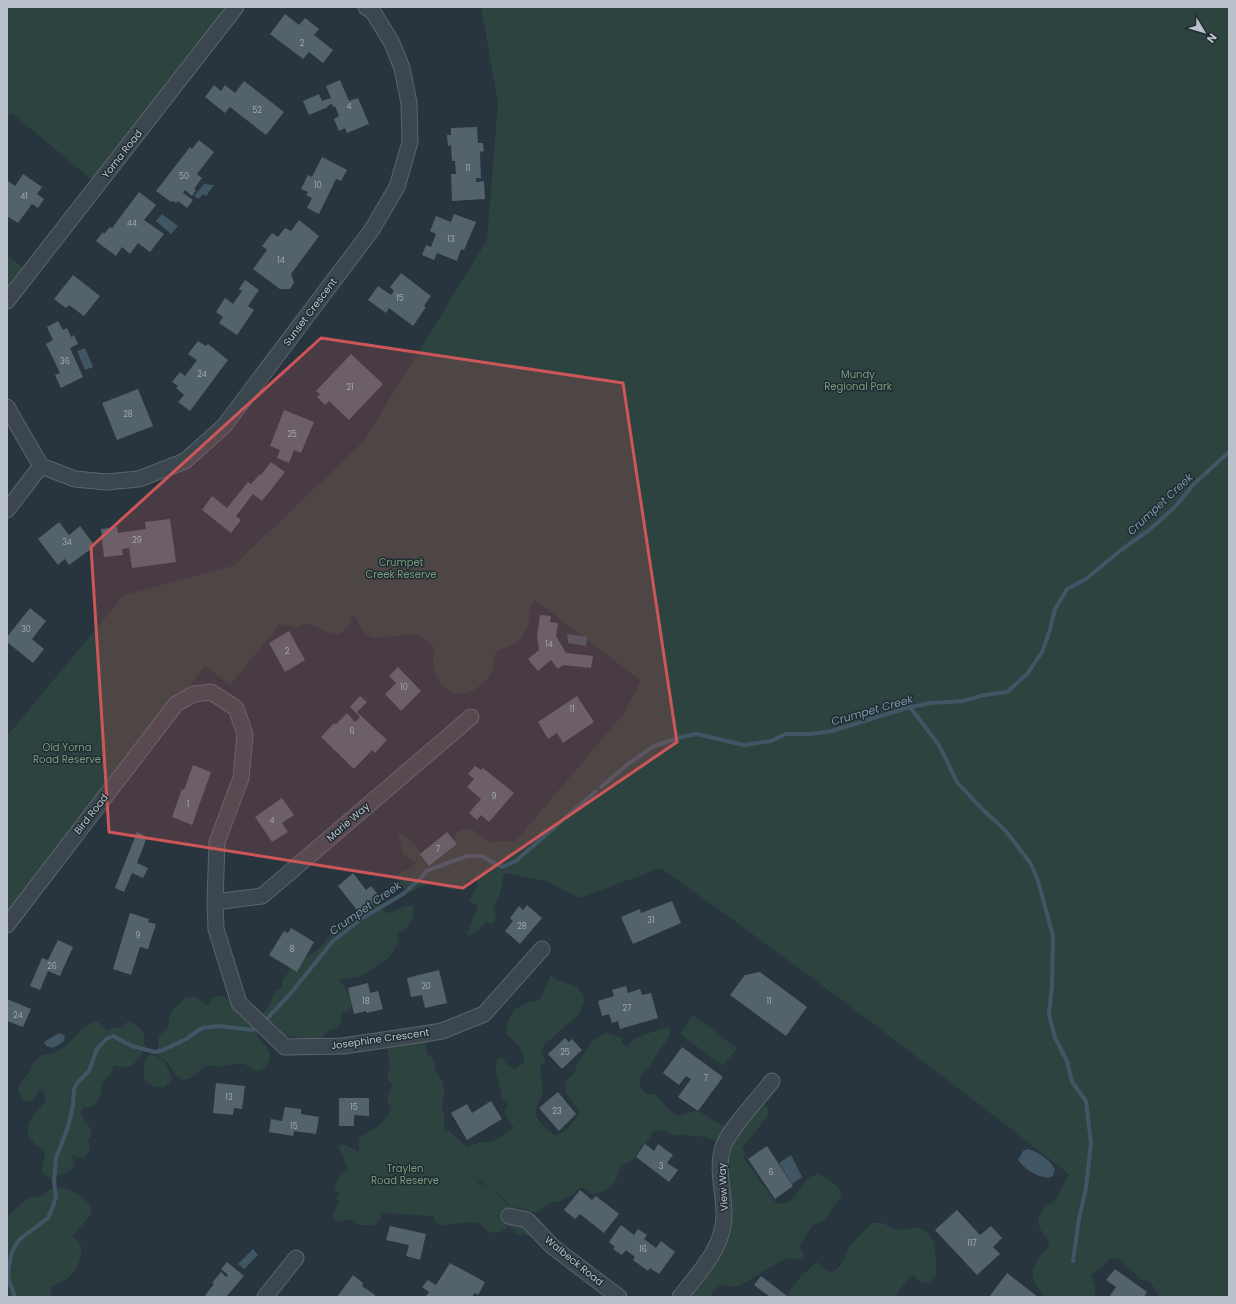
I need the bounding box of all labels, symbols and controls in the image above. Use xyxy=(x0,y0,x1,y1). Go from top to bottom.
north arrow xyxy=(1184,12,1224,52)
text: N xyxy=(1203,30,1221,46)
house number: 2 xyxy=(300,38,305,49)
house number: 4 xyxy=(346,101,352,112)
house number: 52 xyxy=(252,105,262,116)
street label: Yorna Road xyxy=(98,127,146,181)
house number: 11 xyxy=(465,163,471,174)
house number: 50 xyxy=(179,171,189,182)
house number: 10 xyxy=(314,180,322,191)
house number: 41 xyxy=(20,191,28,202)
house number: 44 xyxy=(127,218,137,229)
house number: 13 xyxy=(447,234,455,245)
house number: 14 xyxy=(277,255,285,266)
street label: Sunset Crescent xyxy=(279,275,341,349)
house number: 15 xyxy=(396,293,404,304)
house number: 36 xyxy=(60,356,70,367)
park label: Mundy Regional Park xyxy=(824,367,893,394)
house number: 24 xyxy=(197,369,207,380)
house number: 21 xyxy=(346,382,354,393)
house number: 28 xyxy=(123,409,133,420)
house number: 25 xyxy=(287,429,297,440)
water label: Crumpet Creek xyxy=(1124,468,1197,539)
house number: 29 xyxy=(132,535,142,546)
house number: 34 xyxy=(62,537,72,548)
park label: Crumpet Creek Reserve xyxy=(366,555,436,582)
house number: 30 xyxy=(21,624,31,635)
house number: 14 xyxy=(545,639,553,650)
house number: 2 xyxy=(285,646,290,657)
house number: 10 xyxy=(400,682,408,693)
water label: Crumpet Creek xyxy=(829,690,916,729)
house number: 11 xyxy=(569,704,575,715)
house number: 6 xyxy=(349,726,355,737)
park label: Old Yorna Road Reserve xyxy=(33,740,101,767)
street label: Bird Road xyxy=(70,791,112,837)
house number: 9 xyxy=(491,791,497,802)
house number: 1 xyxy=(187,799,189,810)
street label: Marie Way xyxy=(323,799,373,845)
house number: 4 xyxy=(269,815,275,826)
house number: 7 xyxy=(436,844,441,855)
water label: Crumpet Creek xyxy=(326,876,405,939)
house number: 31 xyxy=(647,915,655,926)
house number: 28 xyxy=(517,921,527,932)
house number: 9 xyxy=(135,930,141,941)
house number: 8 xyxy=(289,944,295,955)
house number: 26 xyxy=(47,961,57,972)
house number: 20 xyxy=(421,981,431,992)
house number: 18 xyxy=(362,996,370,1007)
house number: 11 xyxy=(766,996,772,1007)
house number: 27 xyxy=(623,1003,632,1014)
house number: 24 xyxy=(13,1010,23,1021)
street label: Josephine Crescent xyxy=(330,1025,431,1053)
house number: 25 xyxy=(560,1047,570,1058)
house number: 7 xyxy=(704,1073,709,1084)
house number: 13 xyxy=(225,1092,233,1103)
house number: 15 xyxy=(350,1102,358,1113)
house number: 23 xyxy=(552,1106,562,1117)
house number: 15 xyxy=(290,1121,298,1132)
park label: Traylen Road Reserve xyxy=(371,1161,439,1188)
house number: 3 xyxy=(659,1161,664,1172)
street label: View Way xyxy=(714,1162,732,1212)
house number: 6 xyxy=(768,1167,774,1178)
street label: Walbeck Road xyxy=(541,1233,607,1289)
house number: 117 xyxy=(967,1238,977,1249)
house number: 16 xyxy=(639,1244,647,1255)

